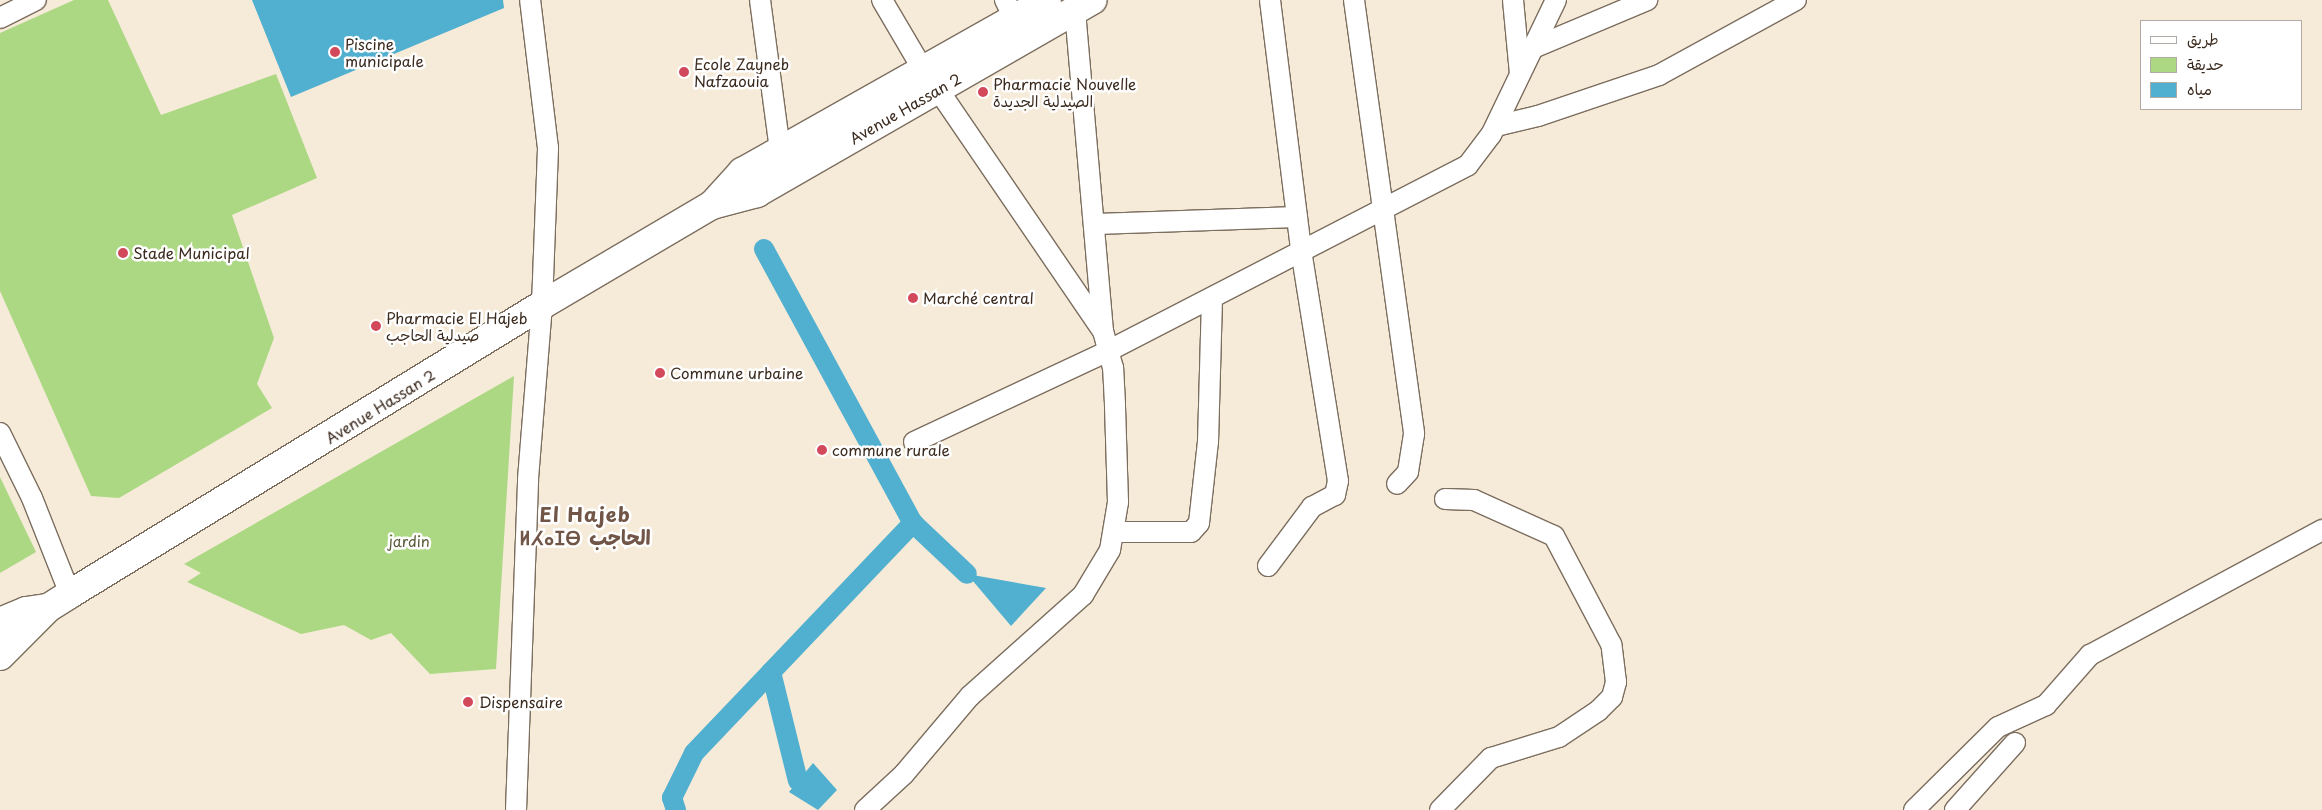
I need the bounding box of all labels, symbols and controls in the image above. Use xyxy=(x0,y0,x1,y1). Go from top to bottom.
legend xyxy=(2140,20,2302,110)
text: طريق xyxy=(2187,27,2219,50)
place label: Piscine municipale xyxy=(345,34,424,69)
marker: Piscine municipale xyxy=(329,46,341,58)
text: حديقة xyxy=(2187,52,2224,75)
place label: Ecole Zayneb Nafzaouia xyxy=(694,54,790,89)
marker: Ecole Zayneb Nafzaouia xyxy=(678,66,690,78)
street label: Avenue Hassan 2 xyxy=(846,69,964,147)
place label: Pharmacie Nouvelle الصيدلية الجديدة xyxy=(993,74,1137,109)
text: مياه xyxy=(2187,77,2212,100)
marker: Pharmacie Nouvelle الصيدلية الجديدة xyxy=(977,86,989,98)
place label: Stade Municipal xyxy=(133,244,251,262)
marker: Stade Municipal xyxy=(117,247,129,259)
place label: Marché central xyxy=(923,289,1034,307)
marker: Marché central xyxy=(907,292,919,304)
place label: Pharmacie El Hajeb صيدلية الحاجب xyxy=(386,308,530,343)
marker: Pharmacie El Hajeb صيدلية الحاجب xyxy=(370,320,382,332)
place label: Commune urbaine xyxy=(670,364,803,382)
street label: Avenue Hassan 2 xyxy=(322,365,438,447)
marker: Commune urbaine xyxy=(654,367,666,379)
place label: commune rurale xyxy=(832,441,951,459)
marker: commune rurale xyxy=(816,444,828,456)
district label: El Hajeb ⵍⵃⴰⵊⴱ الحاجب xyxy=(522,502,648,549)
park label: jardin xyxy=(388,532,430,550)
place label: Dispensaire xyxy=(479,693,563,711)
marker: Dispensaire xyxy=(461,695,475,709)

